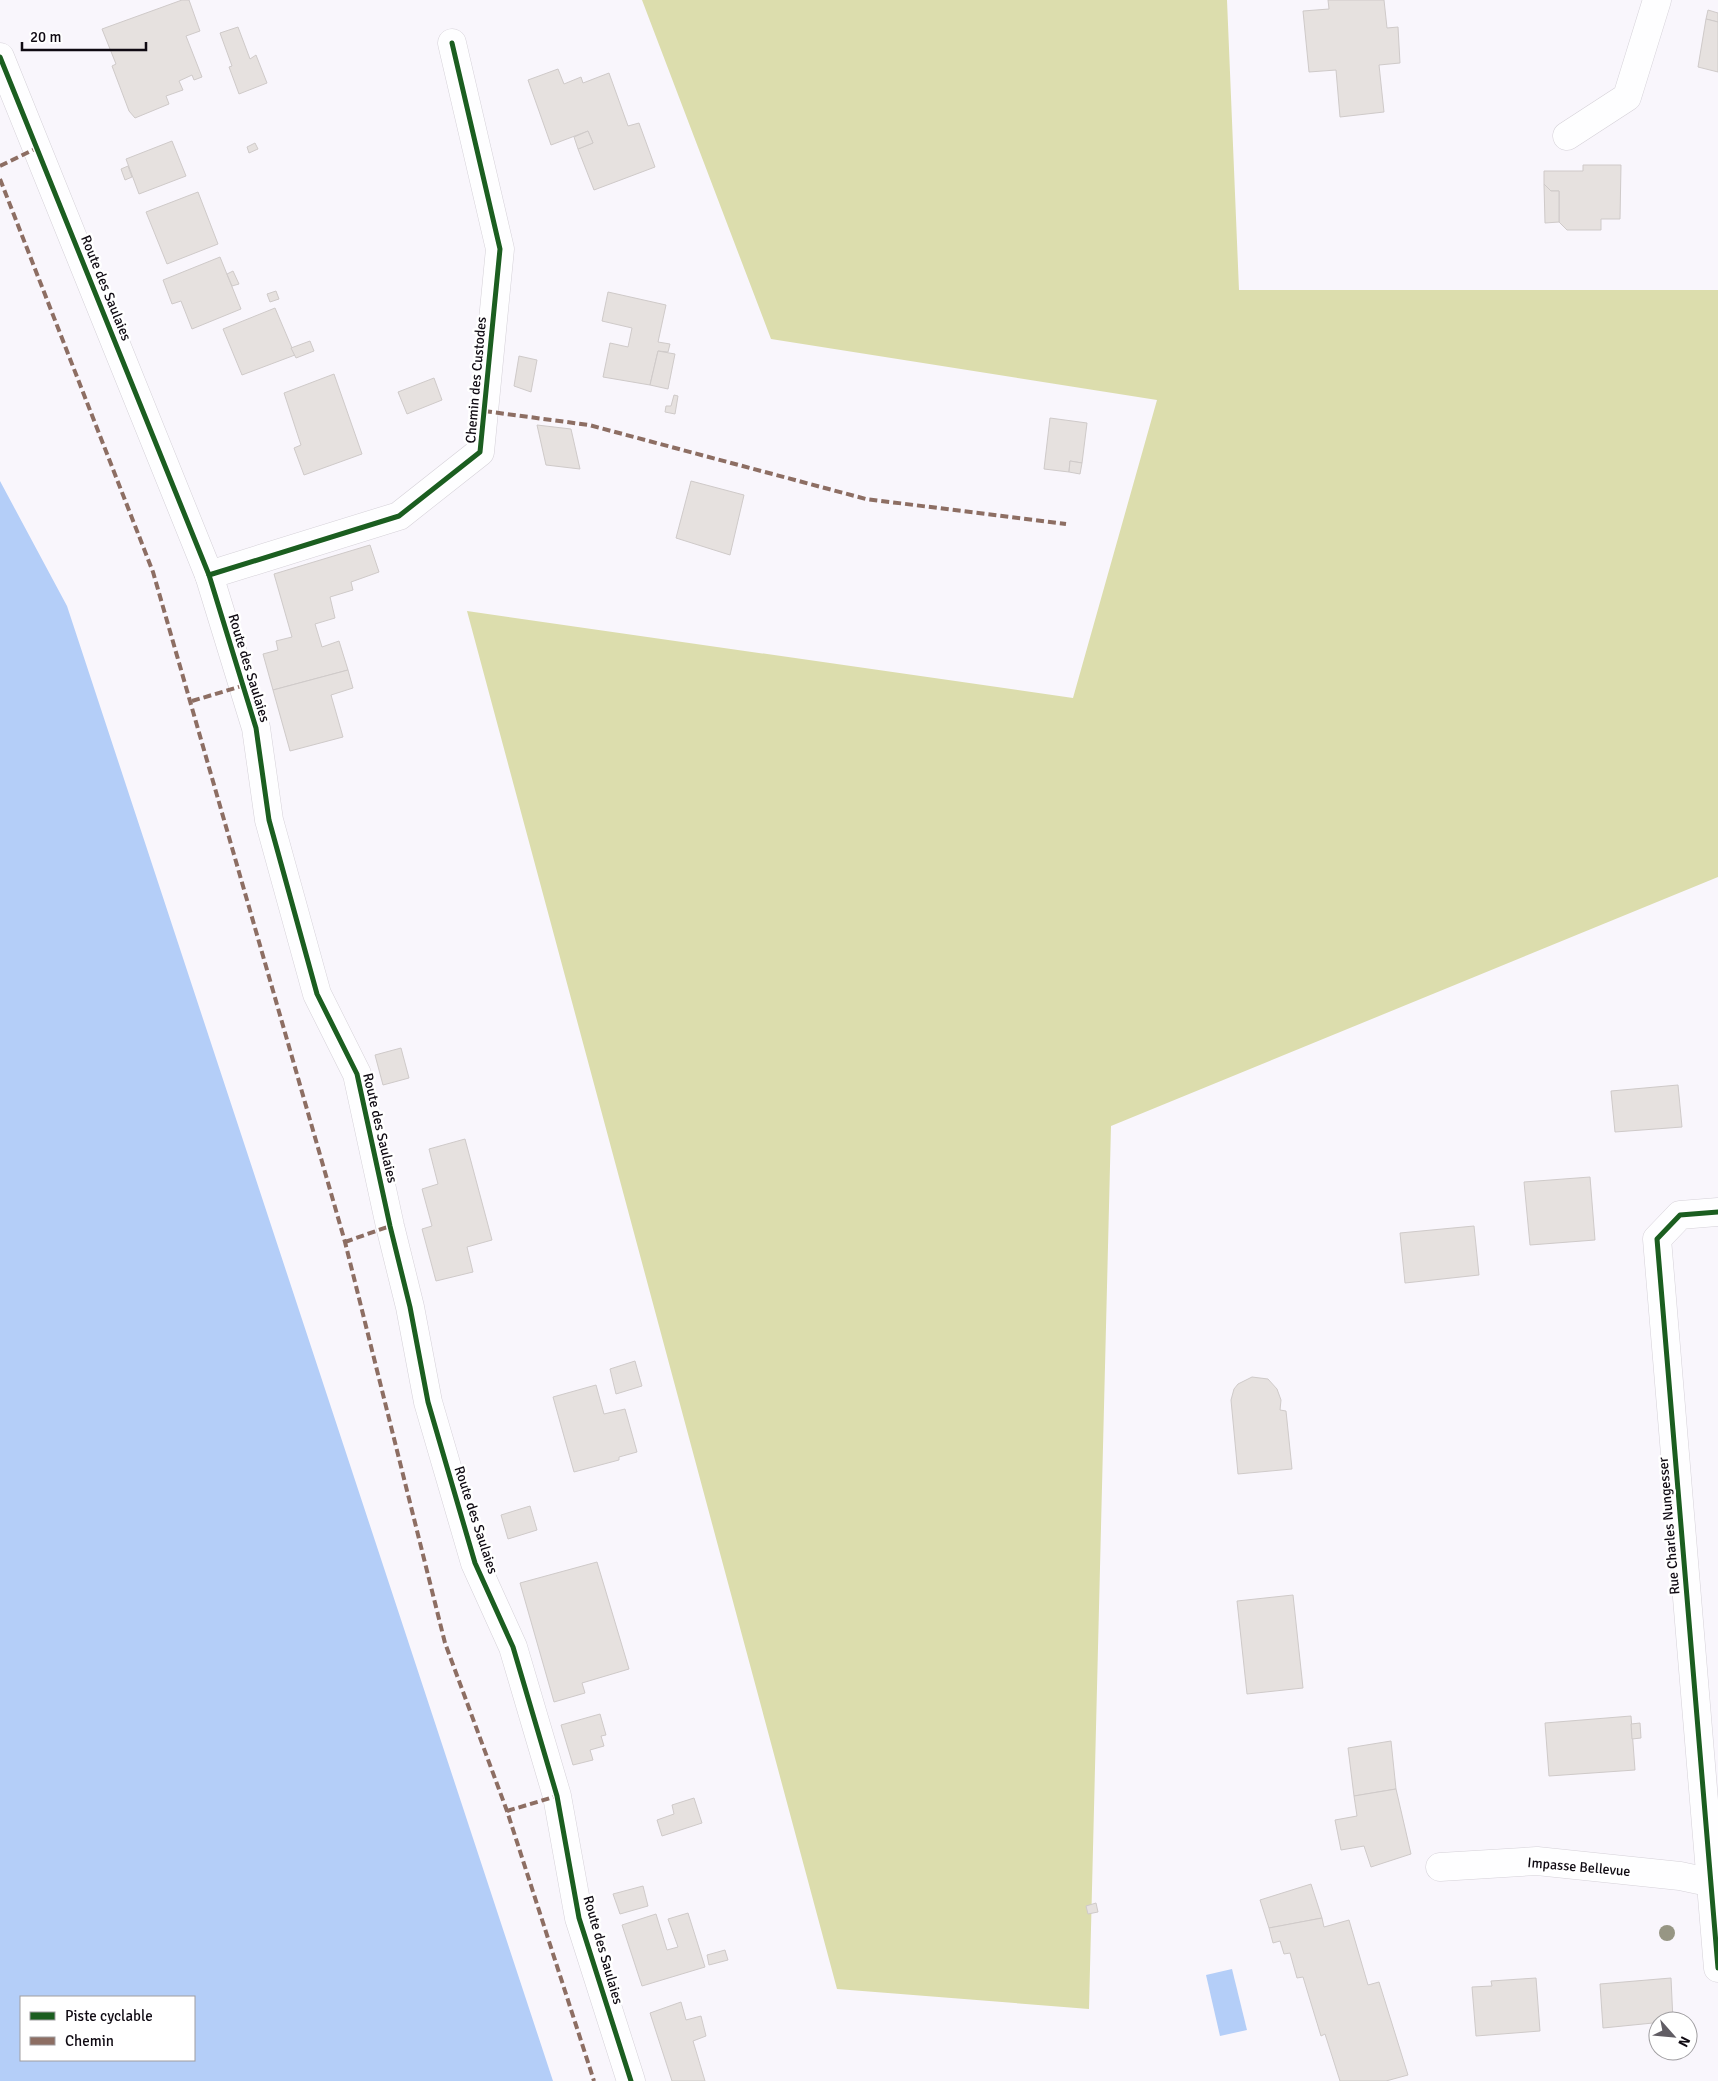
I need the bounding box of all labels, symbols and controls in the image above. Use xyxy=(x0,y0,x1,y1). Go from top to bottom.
scale bar xyxy=(22,20,146,52)
text: 20 m xyxy=(30,28,61,46)
street label: Route des Saulaies xyxy=(77,233,135,343)
street label: Chemin des Custodes xyxy=(462,316,490,444)
street label: Route des Saulaies xyxy=(224,612,274,724)
street label: Route des Saulaies xyxy=(359,1071,401,1185)
street label: Rue Charles Nungesser xyxy=(1654,1456,1683,1595)
street label: Route des Saulaies xyxy=(451,1464,501,1576)
street label: Impasse Bellevue xyxy=(1527,1854,1631,1880)
street label: Route des Saulaies xyxy=(579,1894,627,2006)
legend xyxy=(20,1996,195,2061)
text: Piste cyclable xyxy=(65,2007,153,2025)
north arrow xyxy=(1648,2011,1698,2061)
text: Chemin xyxy=(65,2032,114,2050)
text: N xyxy=(1674,2033,1694,2050)

